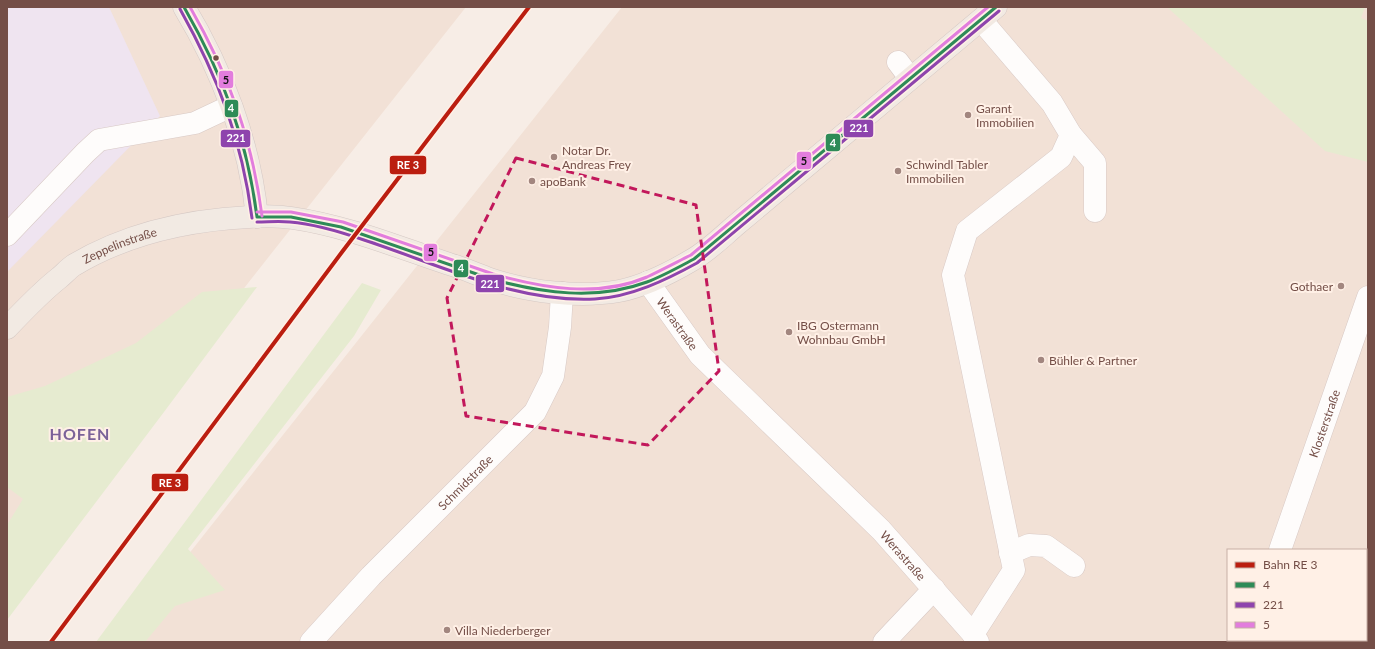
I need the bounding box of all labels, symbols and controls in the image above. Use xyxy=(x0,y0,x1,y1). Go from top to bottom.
unlabelled marker xyxy=(211,53,221,63)
line badge: 5 xyxy=(218,70,234,89)
text: 5 xyxy=(223,73,229,86)
line badge: 4 xyxy=(224,99,239,118)
text: 4 xyxy=(228,101,235,114)
place label: Garant Immobilien xyxy=(976,101,1034,130)
marker: Garant Immobilien xyxy=(963,110,973,120)
line badge: 221 xyxy=(843,119,874,138)
text: 221 xyxy=(849,121,869,134)
line badge: 221 xyxy=(220,129,251,148)
text: 221 xyxy=(226,131,246,144)
line badge: 4 xyxy=(825,133,841,152)
text: 4 xyxy=(830,136,837,149)
place label: Notar Dr. Andreas Frey xyxy=(562,143,632,172)
line badge: 5 xyxy=(796,151,812,170)
marker: Notar Dr. Andreas Frey xyxy=(549,152,559,162)
text: 5 xyxy=(801,154,807,167)
line badge: RE 3 xyxy=(389,155,427,175)
place label: Schwindl Tabler Immobilien xyxy=(906,157,989,186)
text: RE 3 xyxy=(397,158,419,171)
marker: Schwindl Tabler Immobilien xyxy=(893,166,903,176)
place label: apoBank xyxy=(540,174,587,189)
marker: apoBank xyxy=(527,176,537,186)
street label: Zeppelinstraße xyxy=(80,224,158,266)
line badge: 5 xyxy=(423,243,438,262)
text: 5 xyxy=(428,245,434,258)
line badge: 4 xyxy=(453,259,469,278)
text: 4 xyxy=(458,261,465,274)
line badge: 221 xyxy=(475,274,505,293)
text: 221 xyxy=(480,277,500,290)
place label: Gothaer xyxy=(1290,279,1334,294)
marker: Gothaer xyxy=(1336,281,1346,291)
street label: Werastraße xyxy=(654,294,702,353)
place label: IBG Ostermann Wohnbau GmbH xyxy=(797,318,886,347)
marker: IBG Ostermann Wohnbau GmbH xyxy=(784,327,794,337)
place label: Bühler & Partner xyxy=(1049,353,1138,368)
marker: Bühler & Partner xyxy=(1036,355,1046,365)
street label: Klosterstraße xyxy=(1305,388,1343,459)
district label: HOFEN xyxy=(50,424,110,443)
street label: Schmidstraße xyxy=(434,452,495,513)
line badge: RE 3 xyxy=(151,473,189,492)
text: RE 3 xyxy=(159,476,181,489)
street label: Werastraße xyxy=(877,527,929,583)
legend xyxy=(1227,549,1367,641)
text: Bahn RE 3 xyxy=(1263,557,1318,572)
text: 4 xyxy=(1263,577,1270,592)
text: 221 xyxy=(1263,597,1284,612)
text: 5 xyxy=(1263,617,1270,632)
place label: Villa Niederberger xyxy=(455,623,551,638)
marker: Villa Niederberger xyxy=(442,625,452,635)

